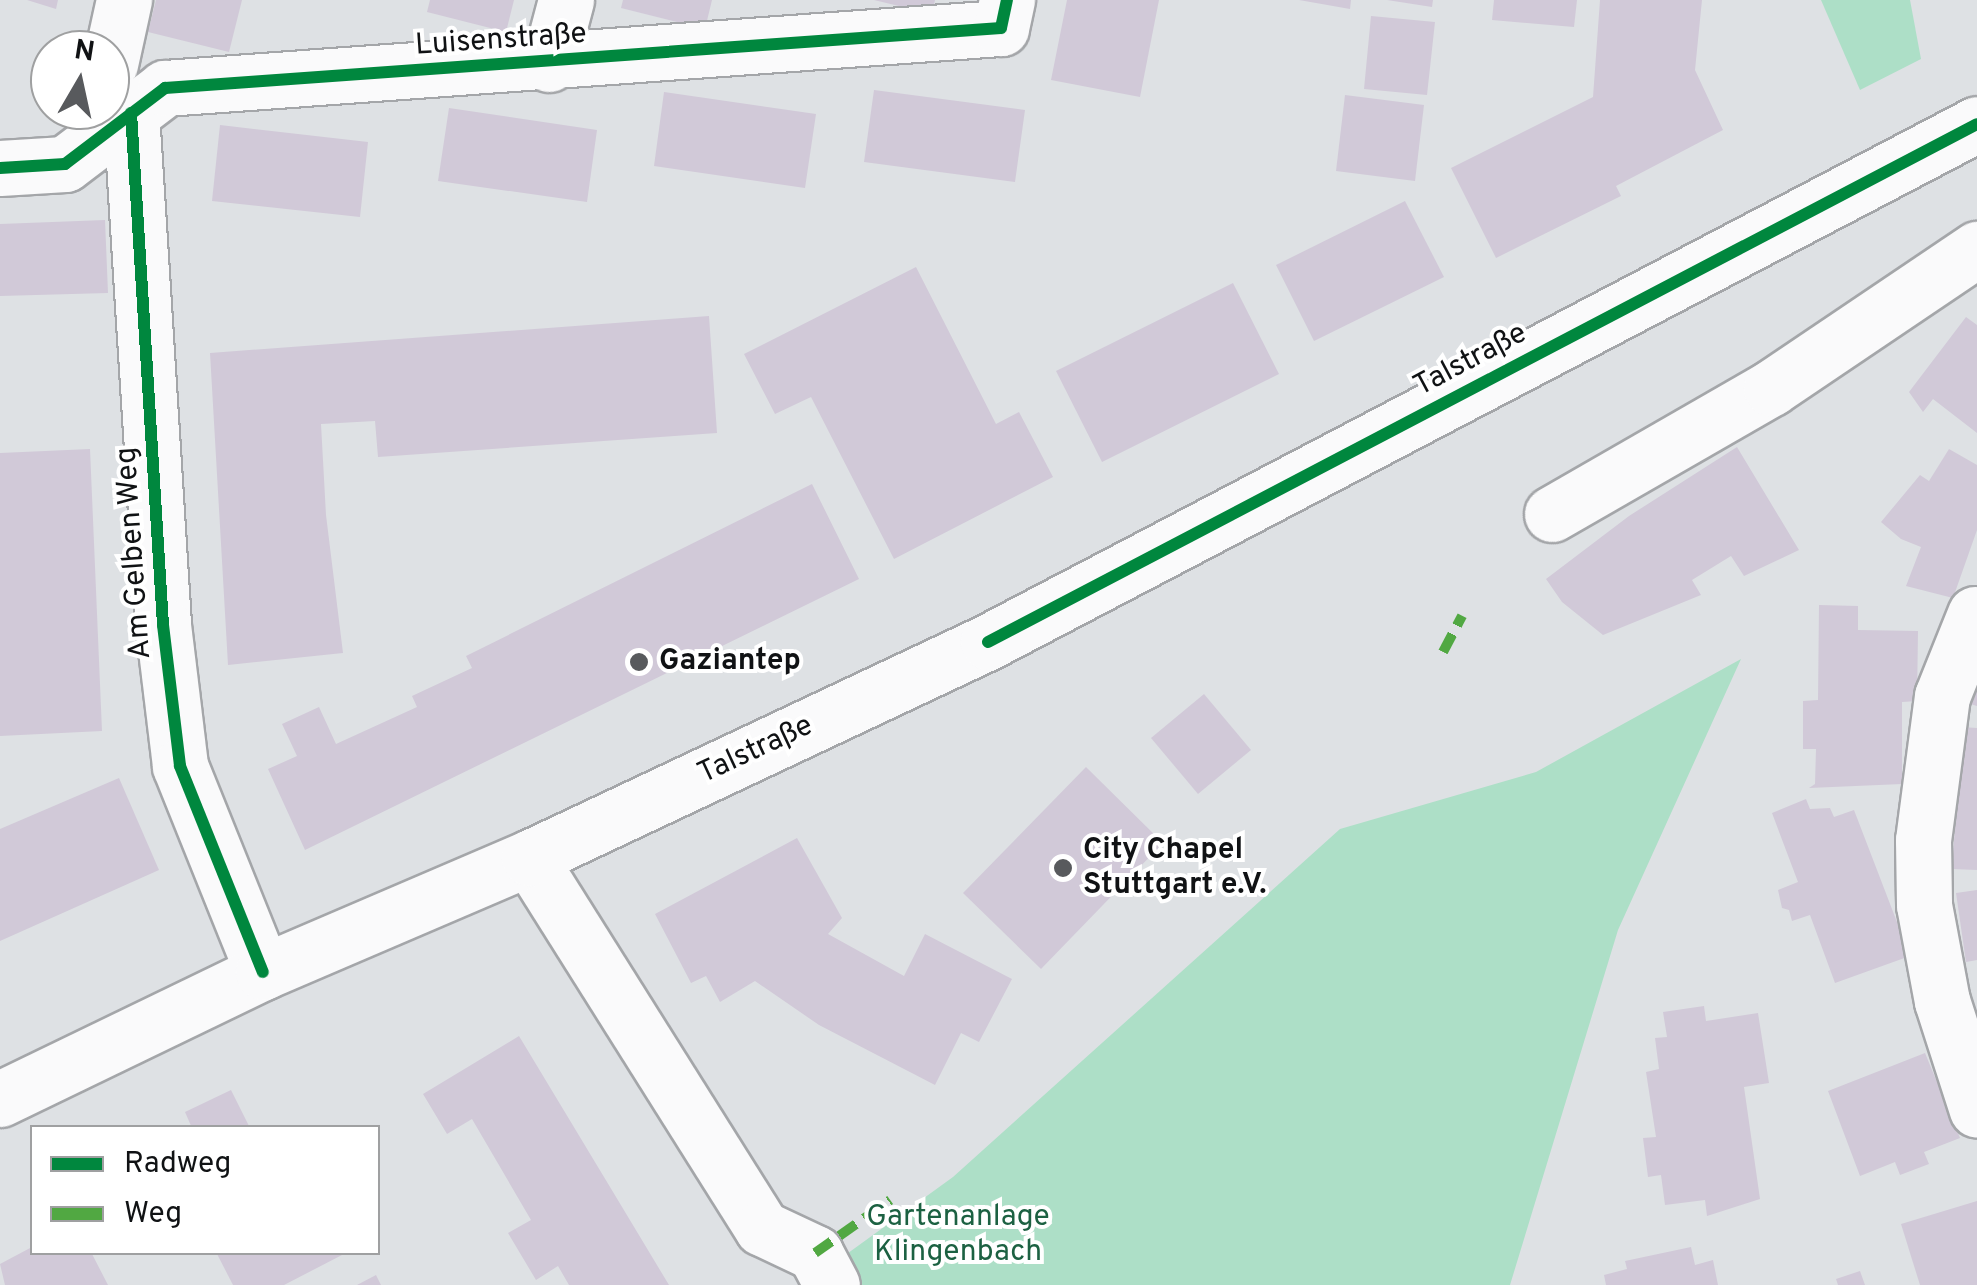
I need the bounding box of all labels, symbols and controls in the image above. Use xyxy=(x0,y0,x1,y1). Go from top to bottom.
street label: Luisenstraße xyxy=(414,17,588,65)
north arrow xyxy=(30,30,130,130)
text: N xyxy=(72,33,97,72)
street label: Talstraße xyxy=(1408,316,1534,406)
street label: Am Gelben Weg xyxy=(110,445,160,661)
place label: Gaziantep xyxy=(659,644,801,680)
marker: Gaziantep xyxy=(628,651,650,673)
street label: Talstraße xyxy=(693,709,819,793)
place label: City Chapel Stuttgart e.V. xyxy=(1083,833,1267,904)
marker: City Chapel Stuttgart e.V. xyxy=(1052,857,1074,879)
legend xyxy=(30,1125,380,1255)
text: Radweg xyxy=(124,1146,231,1183)
text: Weg xyxy=(124,1196,182,1233)
park label: Gartenanlage Klingenbach xyxy=(866,1200,1050,1270)

